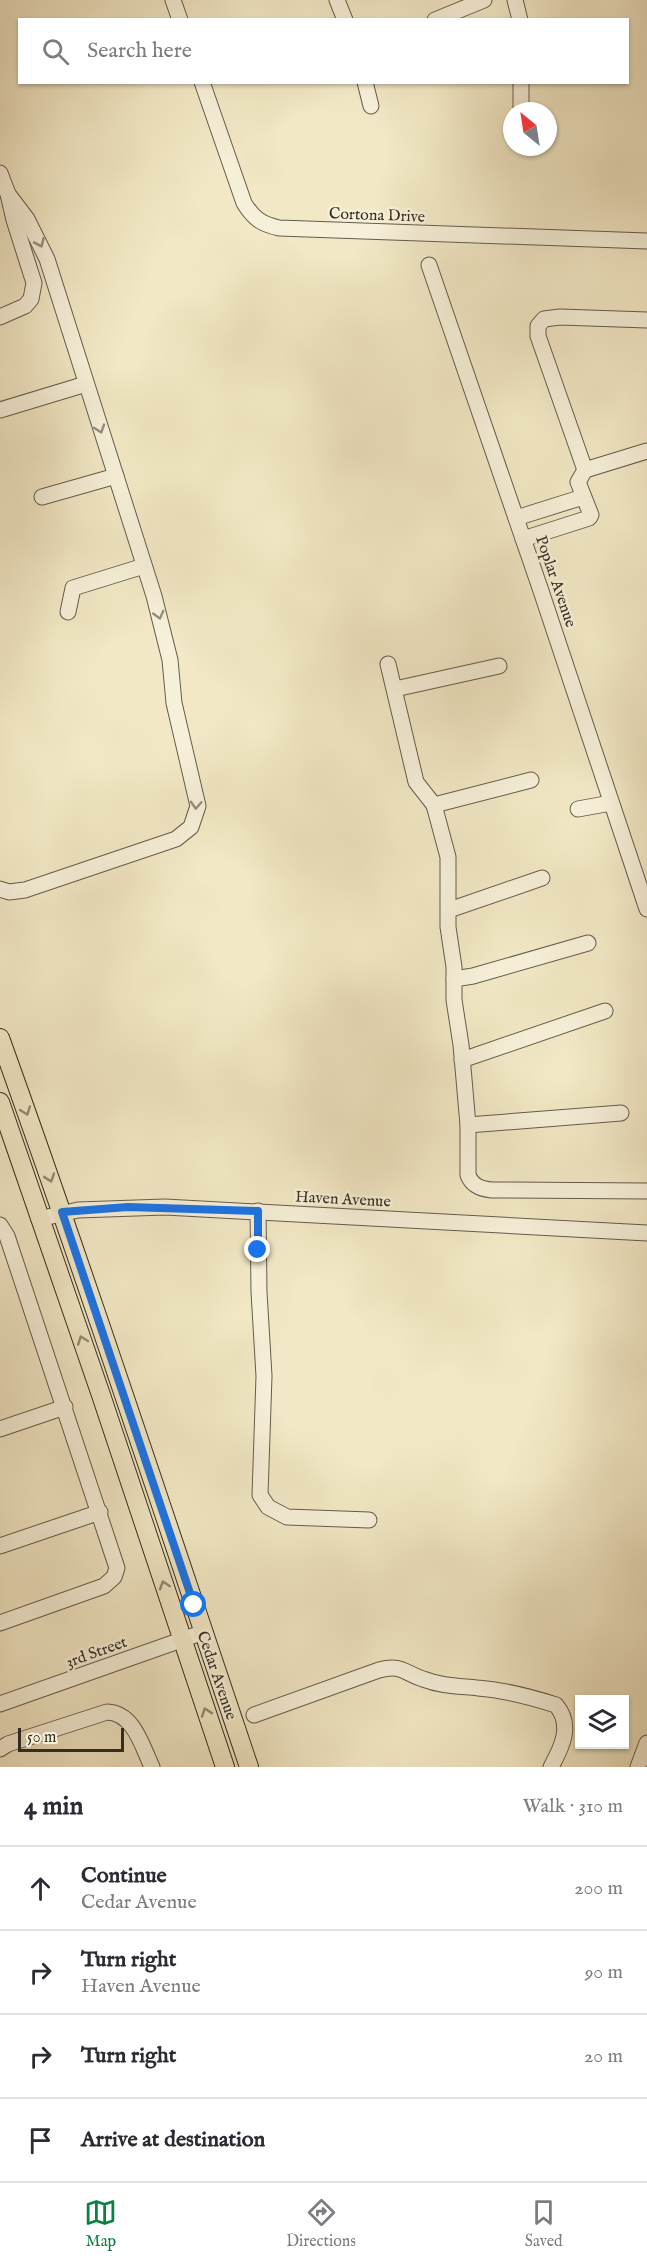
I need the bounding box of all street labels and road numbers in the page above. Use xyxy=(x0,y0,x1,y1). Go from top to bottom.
street label: Cortona Drive xyxy=(329,204,425,228)
street label: Poplar Avenue xyxy=(530,533,580,630)
street label: Haven Avenue xyxy=(295,1188,391,1212)
street label: Cedar Avenue xyxy=(192,1629,241,1723)
street label: 3rd Street xyxy=(63,1632,130,1673)

